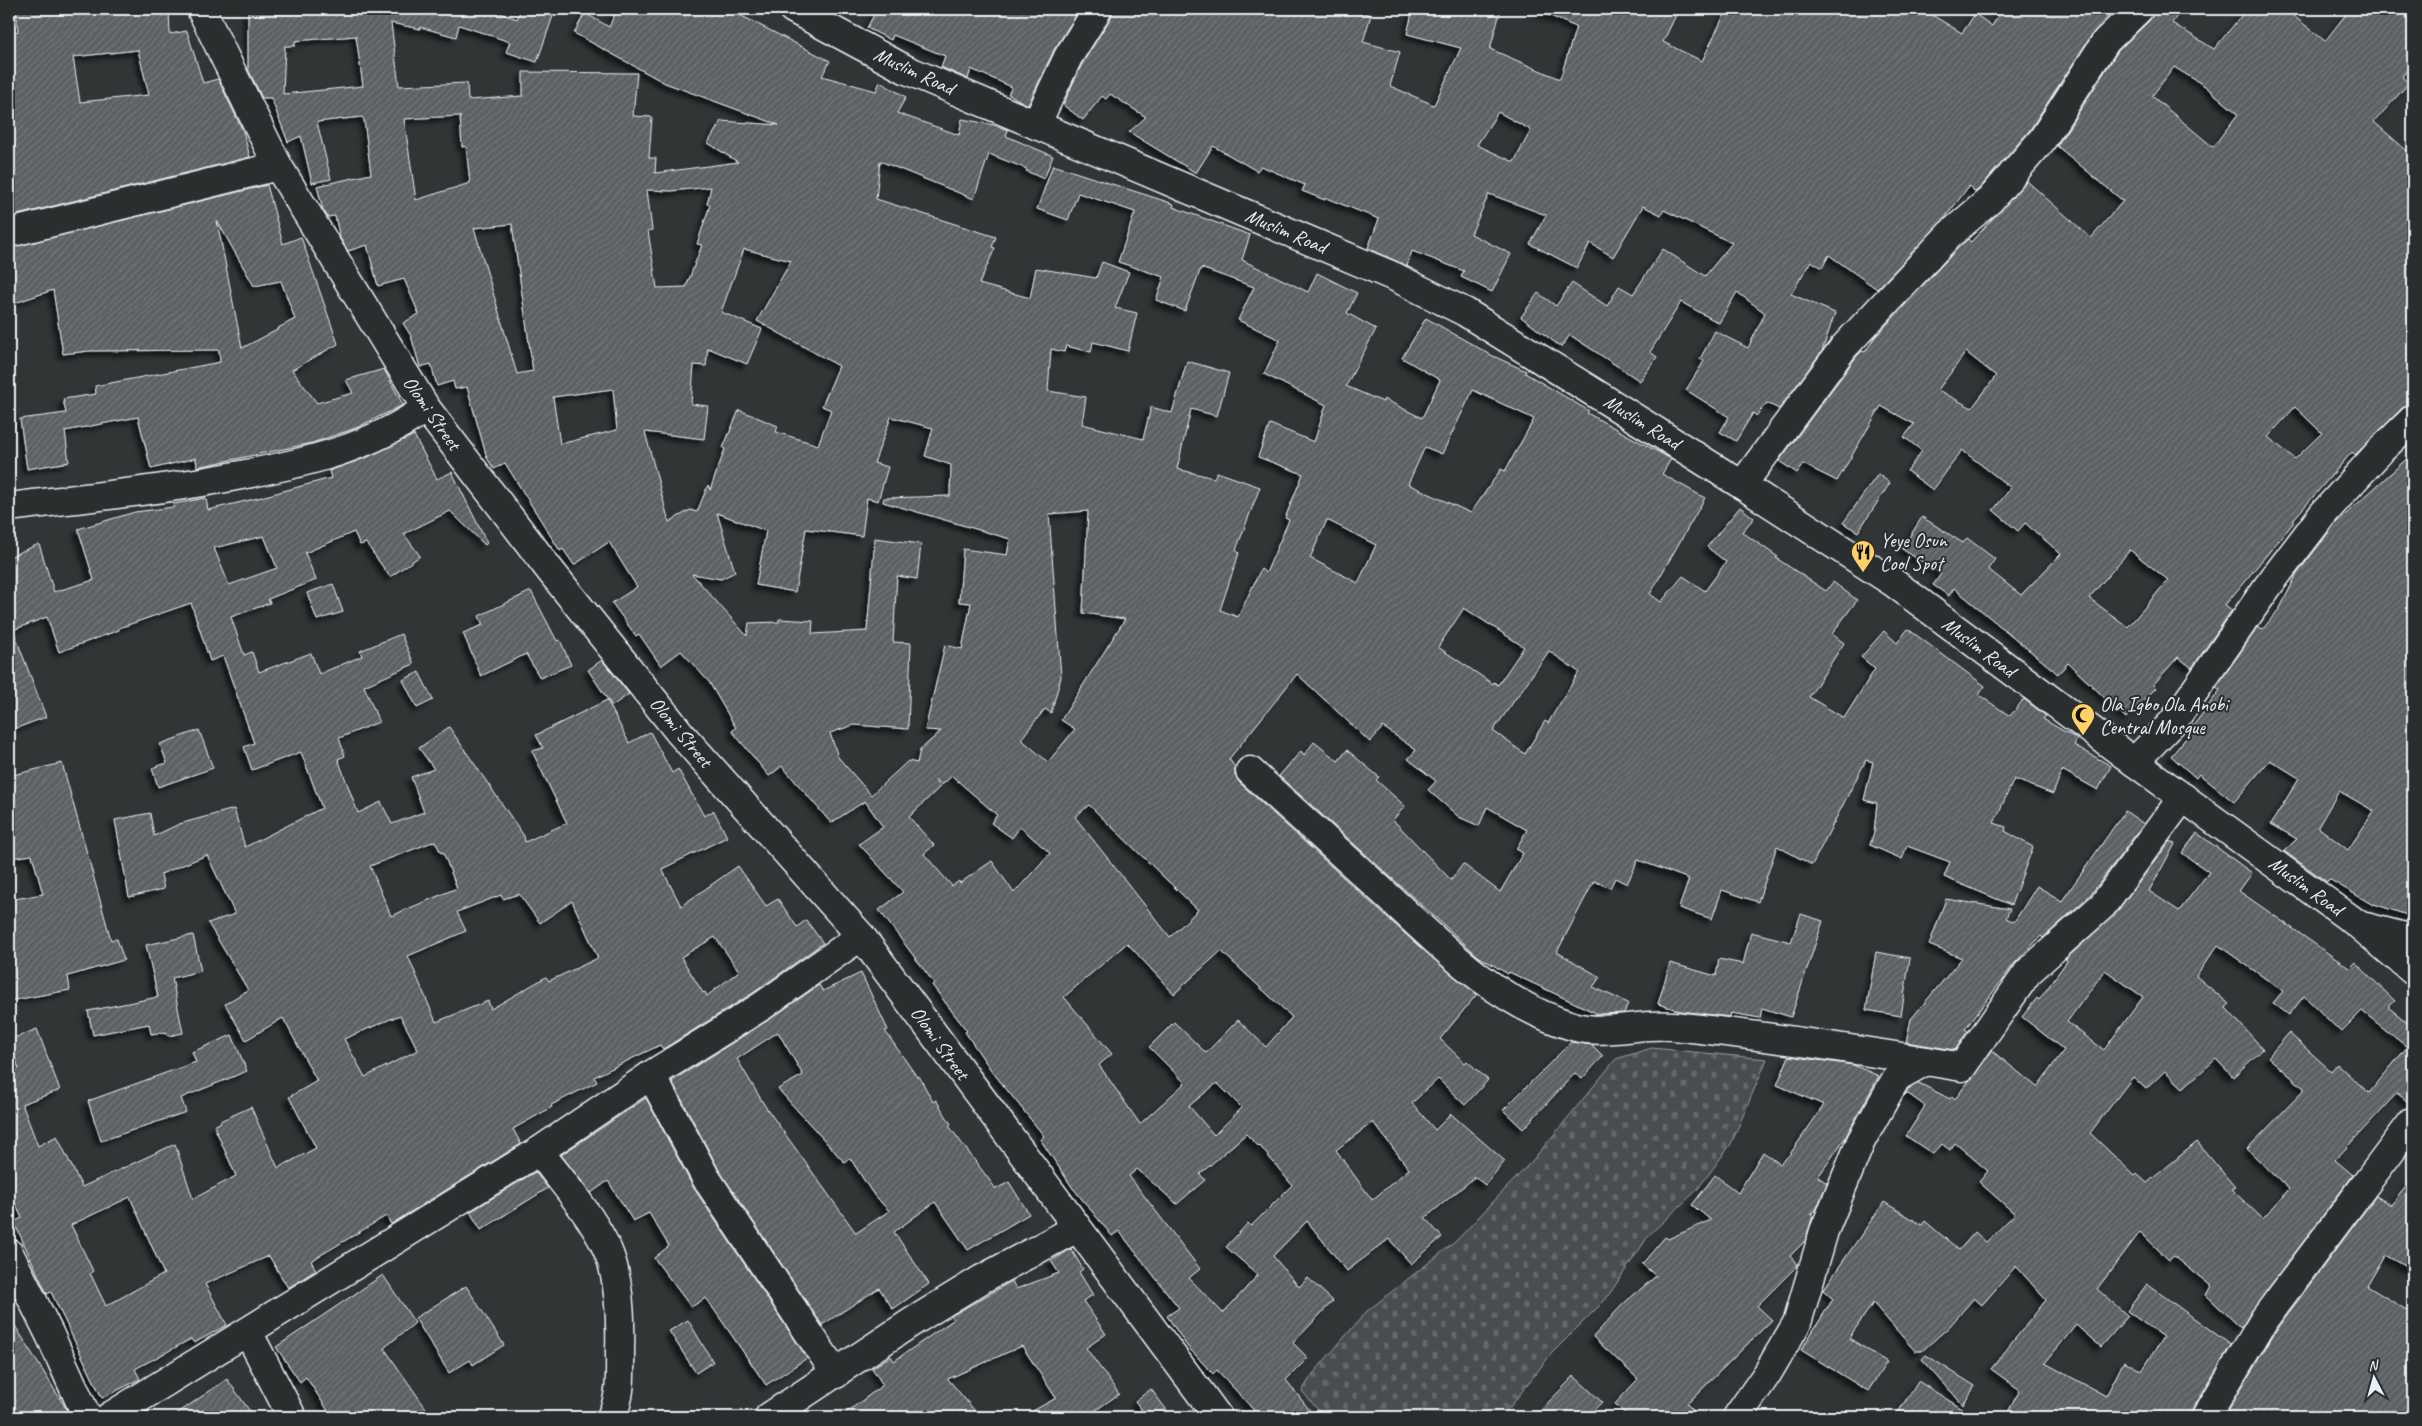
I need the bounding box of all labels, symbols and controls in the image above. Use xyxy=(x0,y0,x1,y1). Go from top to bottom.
street label: Muslim Road xyxy=(870,42,961,102)
street label: Muslim Road xyxy=(1242,203,1333,260)
street label: Olomi Street xyxy=(397,371,468,457)
street label: Muslim Road xyxy=(1599,389,1688,457)
place label: Yeye Osun Cool Spot xyxy=(1880,528,1948,576)
restaurant icon: Yeye Osun Cool Spot xyxy=(1850,539,1876,573)
street label: Muslim Road xyxy=(1937,611,2023,685)
street label: Olomi Street xyxy=(644,692,719,774)
place label: Ola Igbo Ola Anobi Central Mosque xyxy=(2100,692,2230,740)
mosque icon: Ola Igbo Ola Anobi Central Mosque xyxy=(2070,702,2096,736)
street label: Muslim Road xyxy=(2264,851,2351,923)
street label: Olomi Street xyxy=(905,1001,976,1087)
north arrow xyxy=(2350,1354,2400,1404)
text: N xyxy=(2367,1356,2380,1374)

